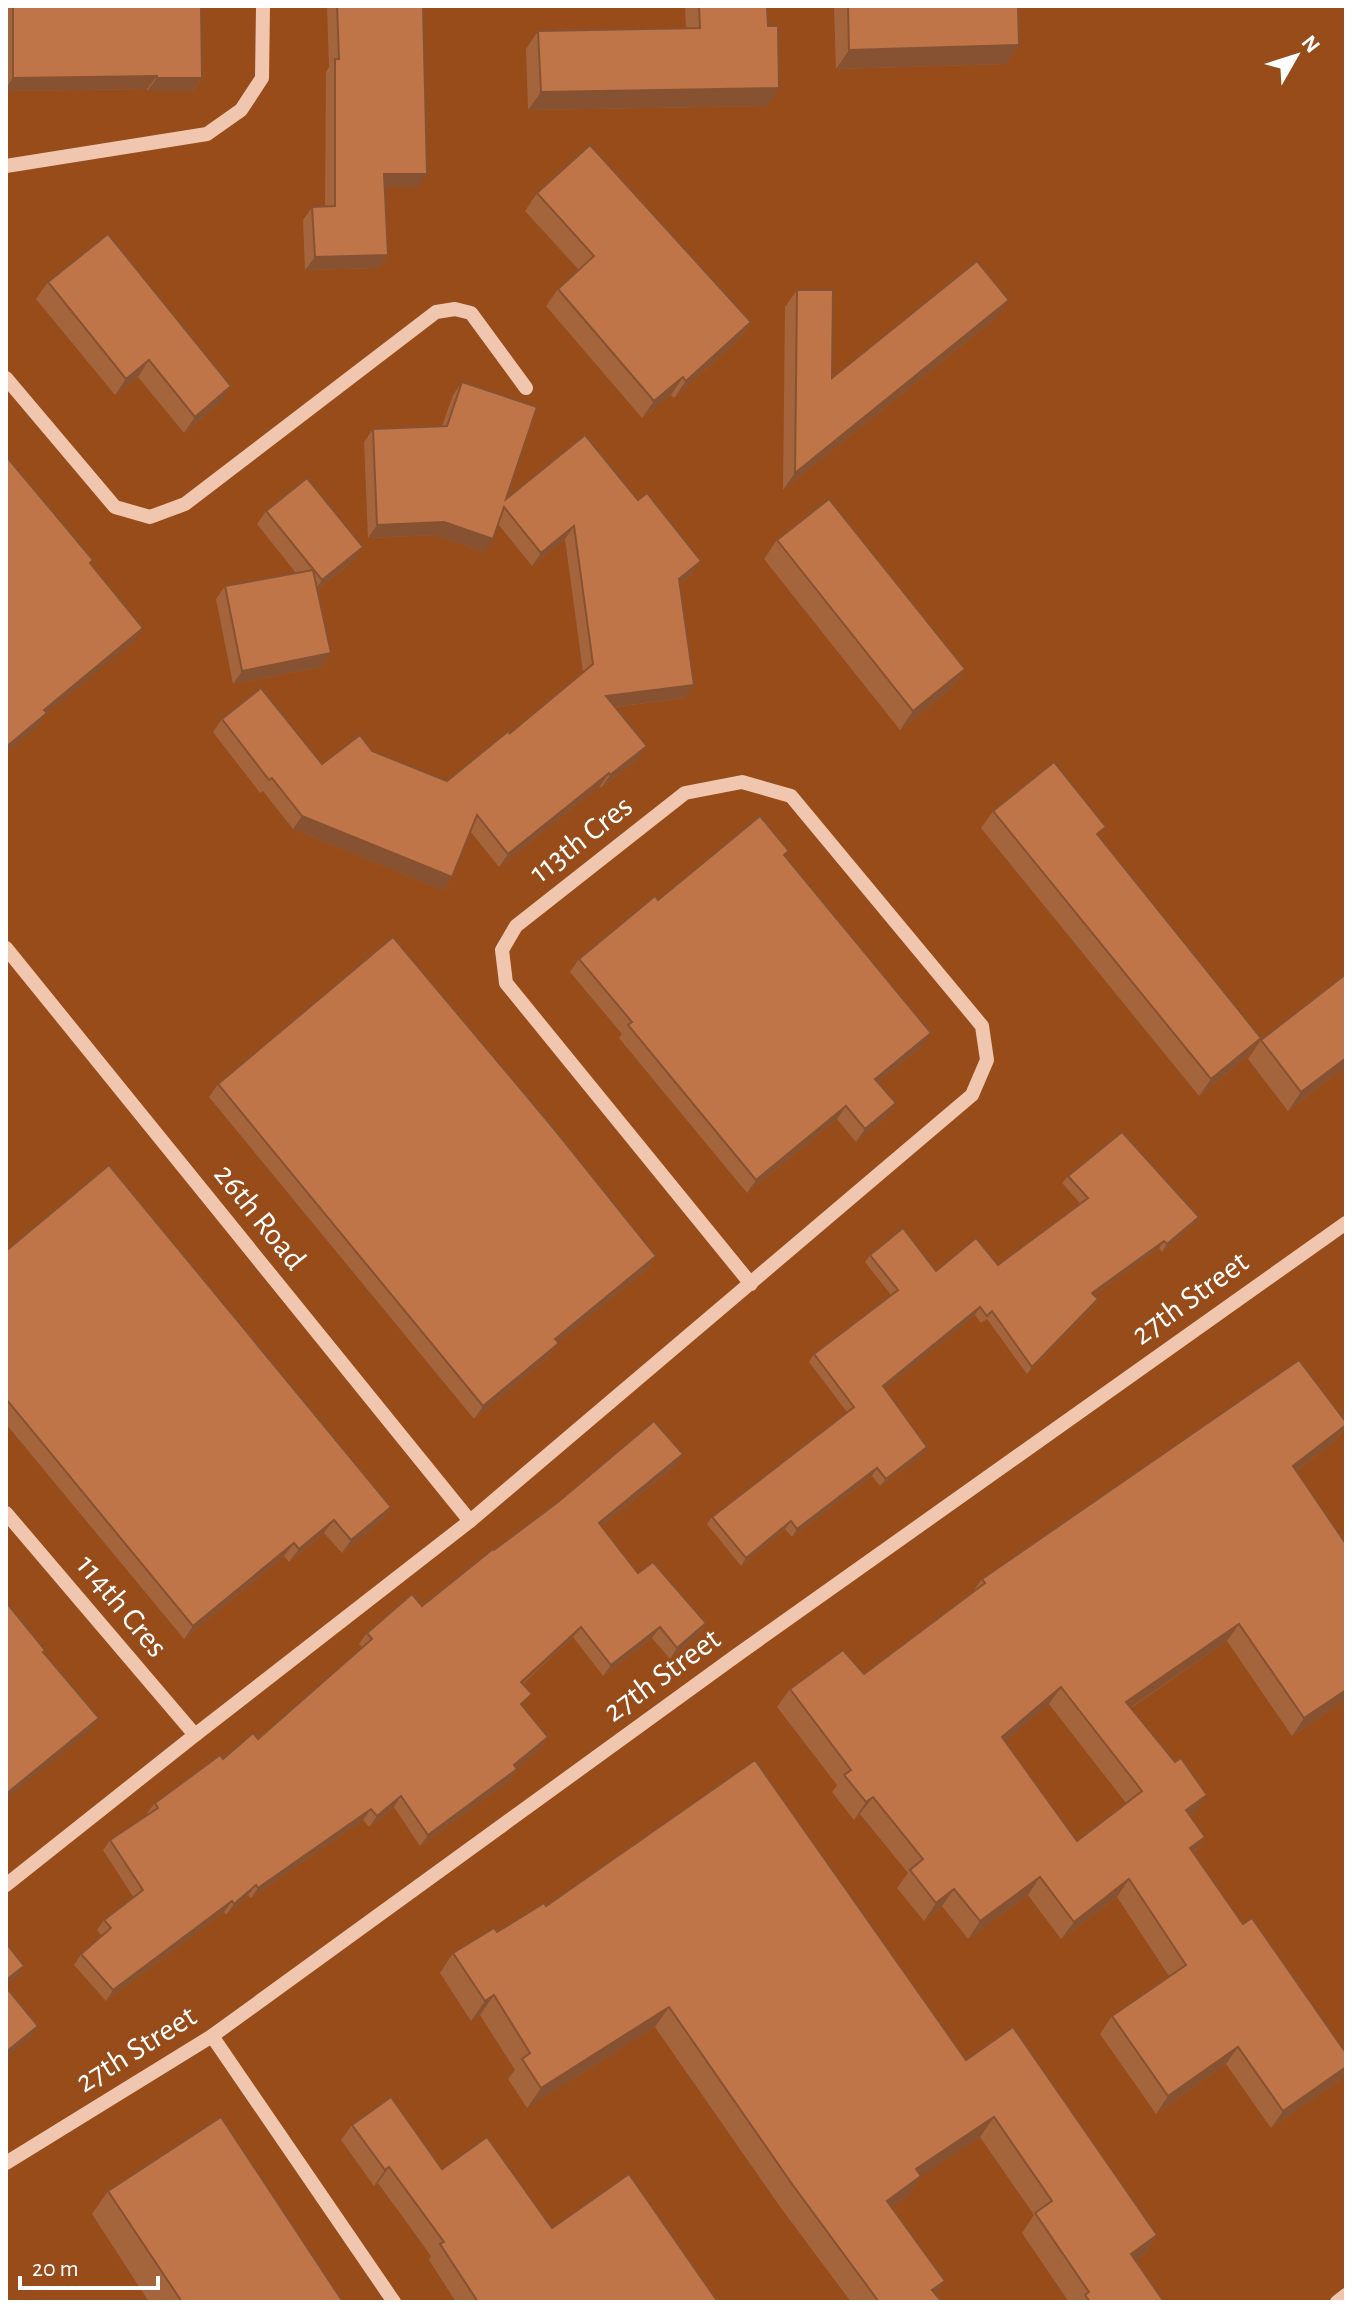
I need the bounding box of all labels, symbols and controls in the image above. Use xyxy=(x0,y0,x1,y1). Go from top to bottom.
north arrow xyxy=(1256,16,1336,96)
text: N xyxy=(1297,31,1324,57)
street label: 113th Cres xyxy=(524,789,638,889)
street label: 26th Road xyxy=(208,1158,312,1276)
street label: 27th Street xyxy=(1126,1245,1254,1351)
street label: 114th Cres xyxy=(70,1549,174,1663)
street label: 27th Street xyxy=(598,1622,726,1728)
street label: 27th Street xyxy=(70,2000,202,2098)
scale bar xyxy=(20,2240,158,2290)
text: 20 m xyxy=(32,2257,79,2281)

